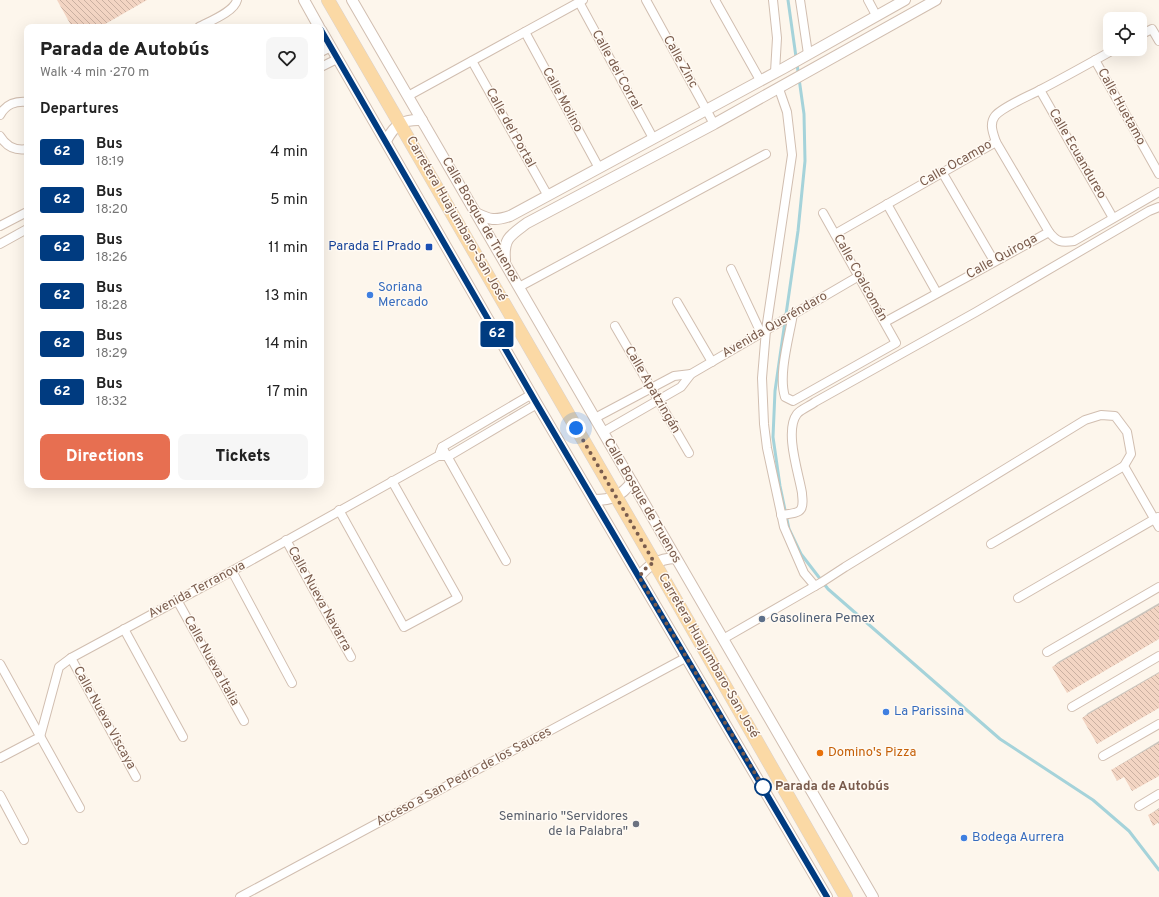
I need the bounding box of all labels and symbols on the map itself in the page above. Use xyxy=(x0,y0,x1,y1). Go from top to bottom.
street label: Calle del Corral xyxy=(588,27,644,113)
street label: Calle Zinc xyxy=(659,33,701,91)
street label: Calle Molino xyxy=(538,65,586,135)
street label: Calle Huetamo xyxy=(1093,66,1149,148)
street label: Calle del Portal xyxy=(482,85,538,171)
street label: Calle Ecuandureo xyxy=(1045,106,1109,202)
street label: Carretera Huajumbaro-San José xyxy=(402,134,510,304)
street label: Calle Ocampo xyxy=(917,137,995,191)
street label: Calle Bosque de Truenos xyxy=(438,155,522,285)
street label: Calle Quiroga xyxy=(964,231,1040,283)
street label: Calle Coalcomán xyxy=(829,232,891,324)
place label: Parada El Prado xyxy=(328,239,421,255)
marker: Parada El Prado xyxy=(424,242,434,252)
place label: Soriana Mercado xyxy=(378,280,428,311)
street label: Avenida Queréndaro xyxy=(719,288,831,362)
marker: Soriana Mercado xyxy=(365,290,375,300)
line badge: 62 xyxy=(479,321,515,347)
street label: Calle Apatzingán xyxy=(621,343,683,437)
your location xyxy=(566,418,586,438)
street label: Calle Bosque de Truenos xyxy=(600,436,684,566)
street label: Calle Nueva Navarra xyxy=(284,544,354,654)
street label: Avenida Terranova xyxy=(146,558,248,622)
street label: Carretera Huajumbaro-San José xyxy=(654,571,762,741)
place label: Gasolinera Pemex xyxy=(770,611,875,627)
street label: Calle Nueva Italia xyxy=(180,613,242,709)
marker: Gasolinera Pemex xyxy=(757,614,767,624)
street label: Calle Nueva Viscaya xyxy=(69,664,139,772)
place label: La Parissina xyxy=(894,704,964,720)
marker: La Parissina xyxy=(881,707,891,717)
street label: Acceso a San Pedro de los Sauces xyxy=(374,724,554,830)
place label: Domino's Pizza xyxy=(828,745,916,761)
marker: Domino's Pizza xyxy=(815,748,825,758)
marker: Parada de Autobús xyxy=(754,778,772,796)
place label: Parada de Autobús xyxy=(775,779,889,795)
place label: Seminario "Servidores de la Palabra" xyxy=(499,809,628,840)
marker: Seminario "Servidores de la Palabra" xyxy=(631,819,641,829)
place label: Bodega Aurrera xyxy=(972,830,1064,846)
marker: Bodega Aurrera xyxy=(959,833,969,843)

